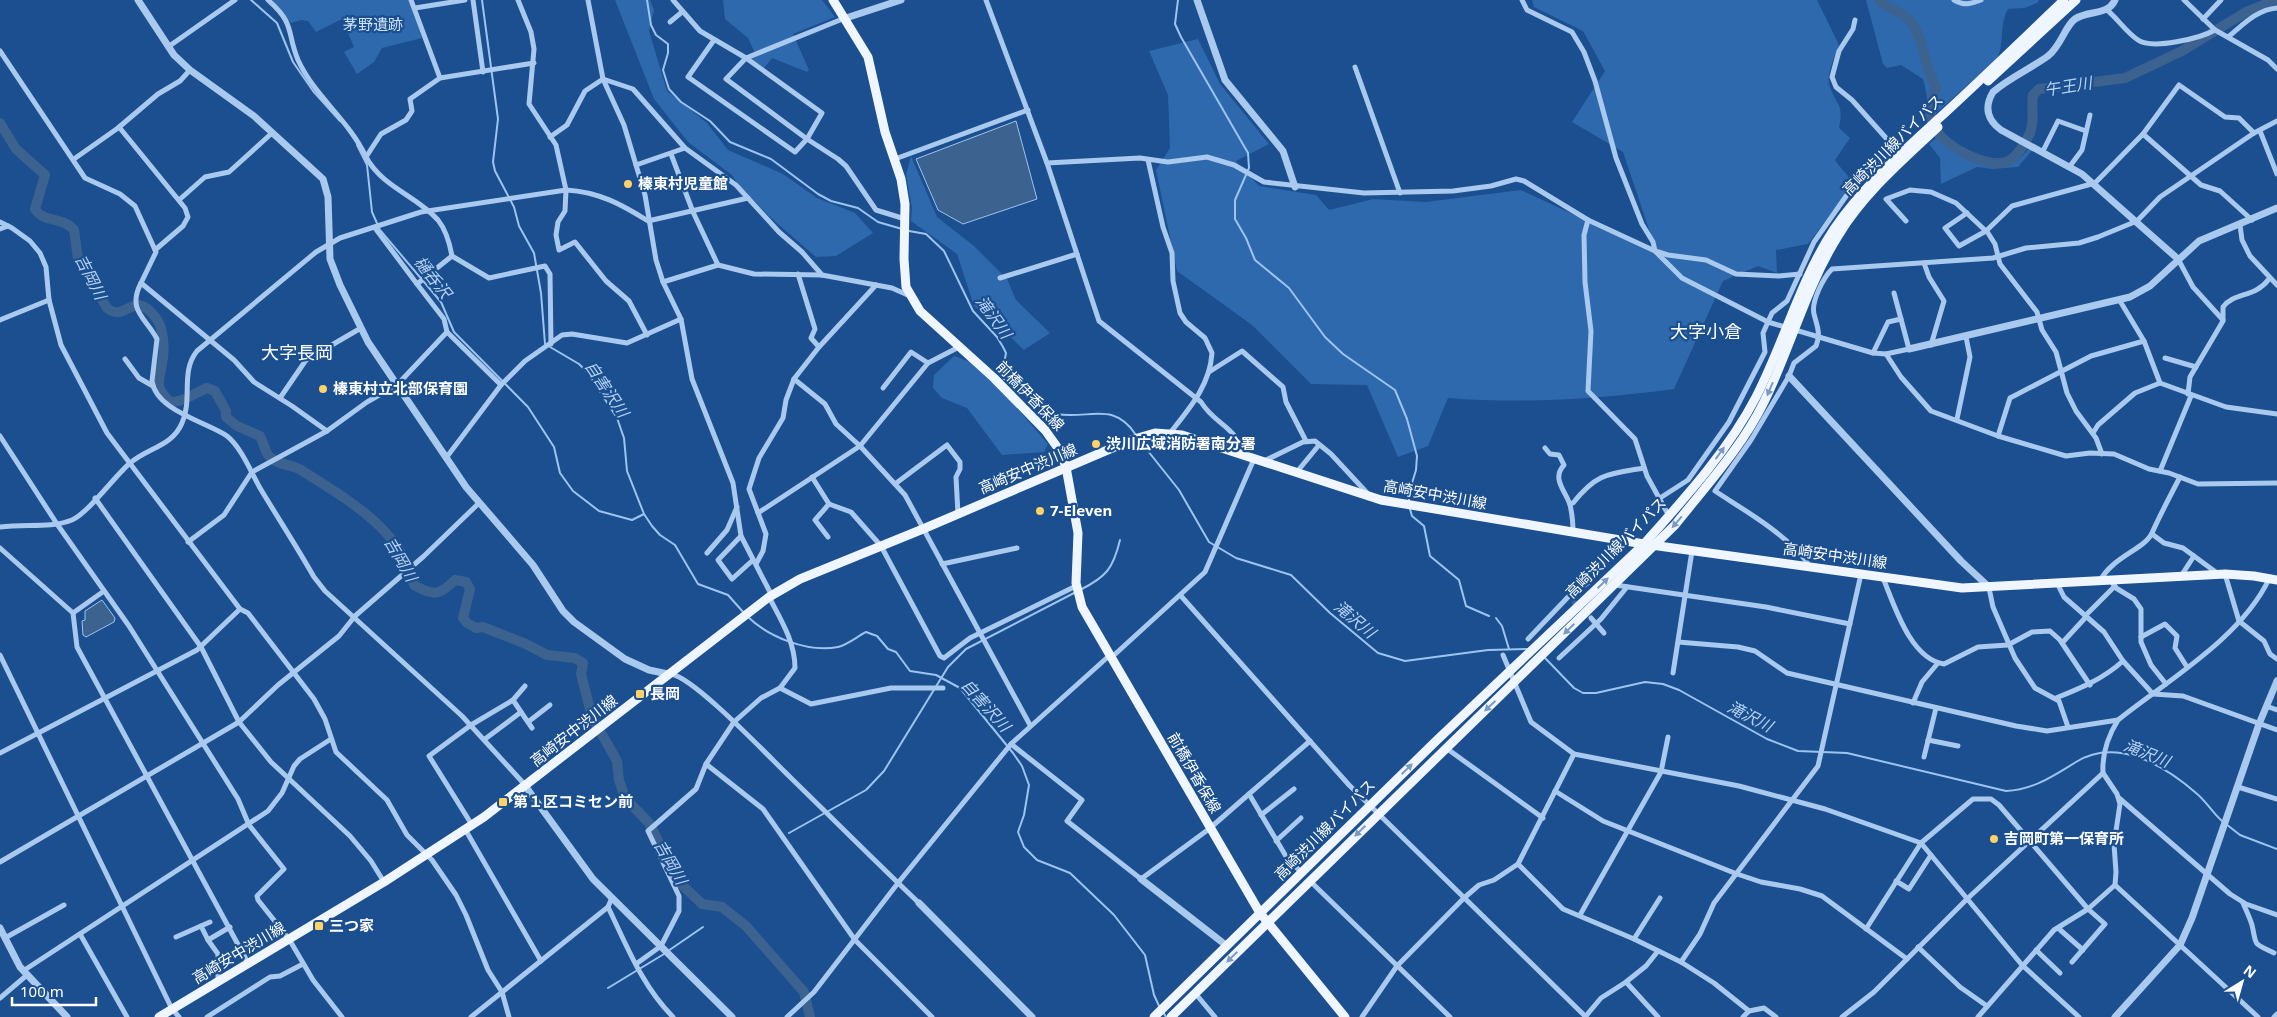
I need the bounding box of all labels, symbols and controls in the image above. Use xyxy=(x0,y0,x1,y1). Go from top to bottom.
park label: 茅野遺跡 xyxy=(343,14,403,34)
water label: 午王川 xyxy=(2043,71,2095,101)
street label: 高崎渋川線バイパス xyxy=(1838,90,1947,199)
place label: 榛東村児童館 xyxy=(638,173,728,193)
marker: 榛東村児童館 xyxy=(622,178,634,190)
water label: 吉岡川 xyxy=(70,251,113,305)
water label: 樋呑沢 xyxy=(410,251,458,304)
water label: 滝沢川 xyxy=(971,291,1018,344)
district label: 大字小倉 xyxy=(1670,319,1742,343)
district label: 大字長岡 xyxy=(261,340,333,364)
water label: 自害沢川 xyxy=(580,356,635,423)
street label: 前橋伊香保線 xyxy=(992,356,1069,435)
place label: 榛東村立北部保育園 xyxy=(333,378,468,398)
one-way arrow xyxy=(1765,382,1773,396)
marker: 榛東村立北部保育園 xyxy=(317,383,329,395)
place label: 渋川広域消防署南分署 xyxy=(1106,433,1256,453)
street label: 高崎安中渋川線 xyxy=(975,438,1080,498)
marker: 渋川広域消防署南分署 xyxy=(1090,438,1102,450)
one-way arrow xyxy=(1714,447,1725,460)
street label: 高崎安中渋川線 xyxy=(1382,475,1489,513)
street label: 高崎渋川線バイパス xyxy=(1561,493,1670,602)
place label: 7-Eleven xyxy=(1050,500,1112,520)
marker: 7-Eleven xyxy=(1034,505,1046,517)
one-way arrow xyxy=(1671,515,1682,528)
water label: 吉岡川 xyxy=(379,533,424,587)
street label: 高崎安中渋川線 xyxy=(1782,538,1889,572)
one-way arrow xyxy=(1596,577,1608,589)
water label: 滝沢川 xyxy=(1330,595,1382,644)
one-way arrow xyxy=(1564,623,1576,635)
water label: 自害沢川 xyxy=(956,674,1017,738)
place label: 長岡 xyxy=(650,683,680,703)
marker: 長岡 xyxy=(634,688,646,700)
street label: 高崎安中渋川線 xyxy=(526,690,621,770)
water label: 滝沢川 xyxy=(1724,695,1778,738)
one-way arrow xyxy=(1484,700,1496,712)
street label: 前橋伊香保線 xyxy=(1164,729,1226,816)
water label: 滝沢川 xyxy=(2121,734,2175,773)
one-way arrow xyxy=(1401,763,1413,775)
street label: 高崎渋川線バイパス xyxy=(1270,775,1379,884)
place label: 第１区コミセン前 xyxy=(513,791,633,811)
marker: 第１区コミセン前 xyxy=(497,796,509,808)
one-way arrow xyxy=(1355,825,1367,837)
place label: 吉岡町第一保育所 xyxy=(2004,828,2124,848)
marker: 吉岡町第一保育所 xyxy=(1988,833,2000,845)
water label: 吉岡川 xyxy=(649,836,694,890)
place label: 三つ家 xyxy=(329,915,374,935)
street label: 高崎安中渋川線 xyxy=(188,917,289,988)
marker: 三つ家 xyxy=(313,920,325,932)
one-way arrow xyxy=(1226,951,1238,963)
north arrow xyxy=(2217,957,2267,1007)
text: N xyxy=(2240,960,2260,982)
scale bar xyxy=(12,974,96,1006)
text: 100 m xyxy=(20,981,64,1001)

